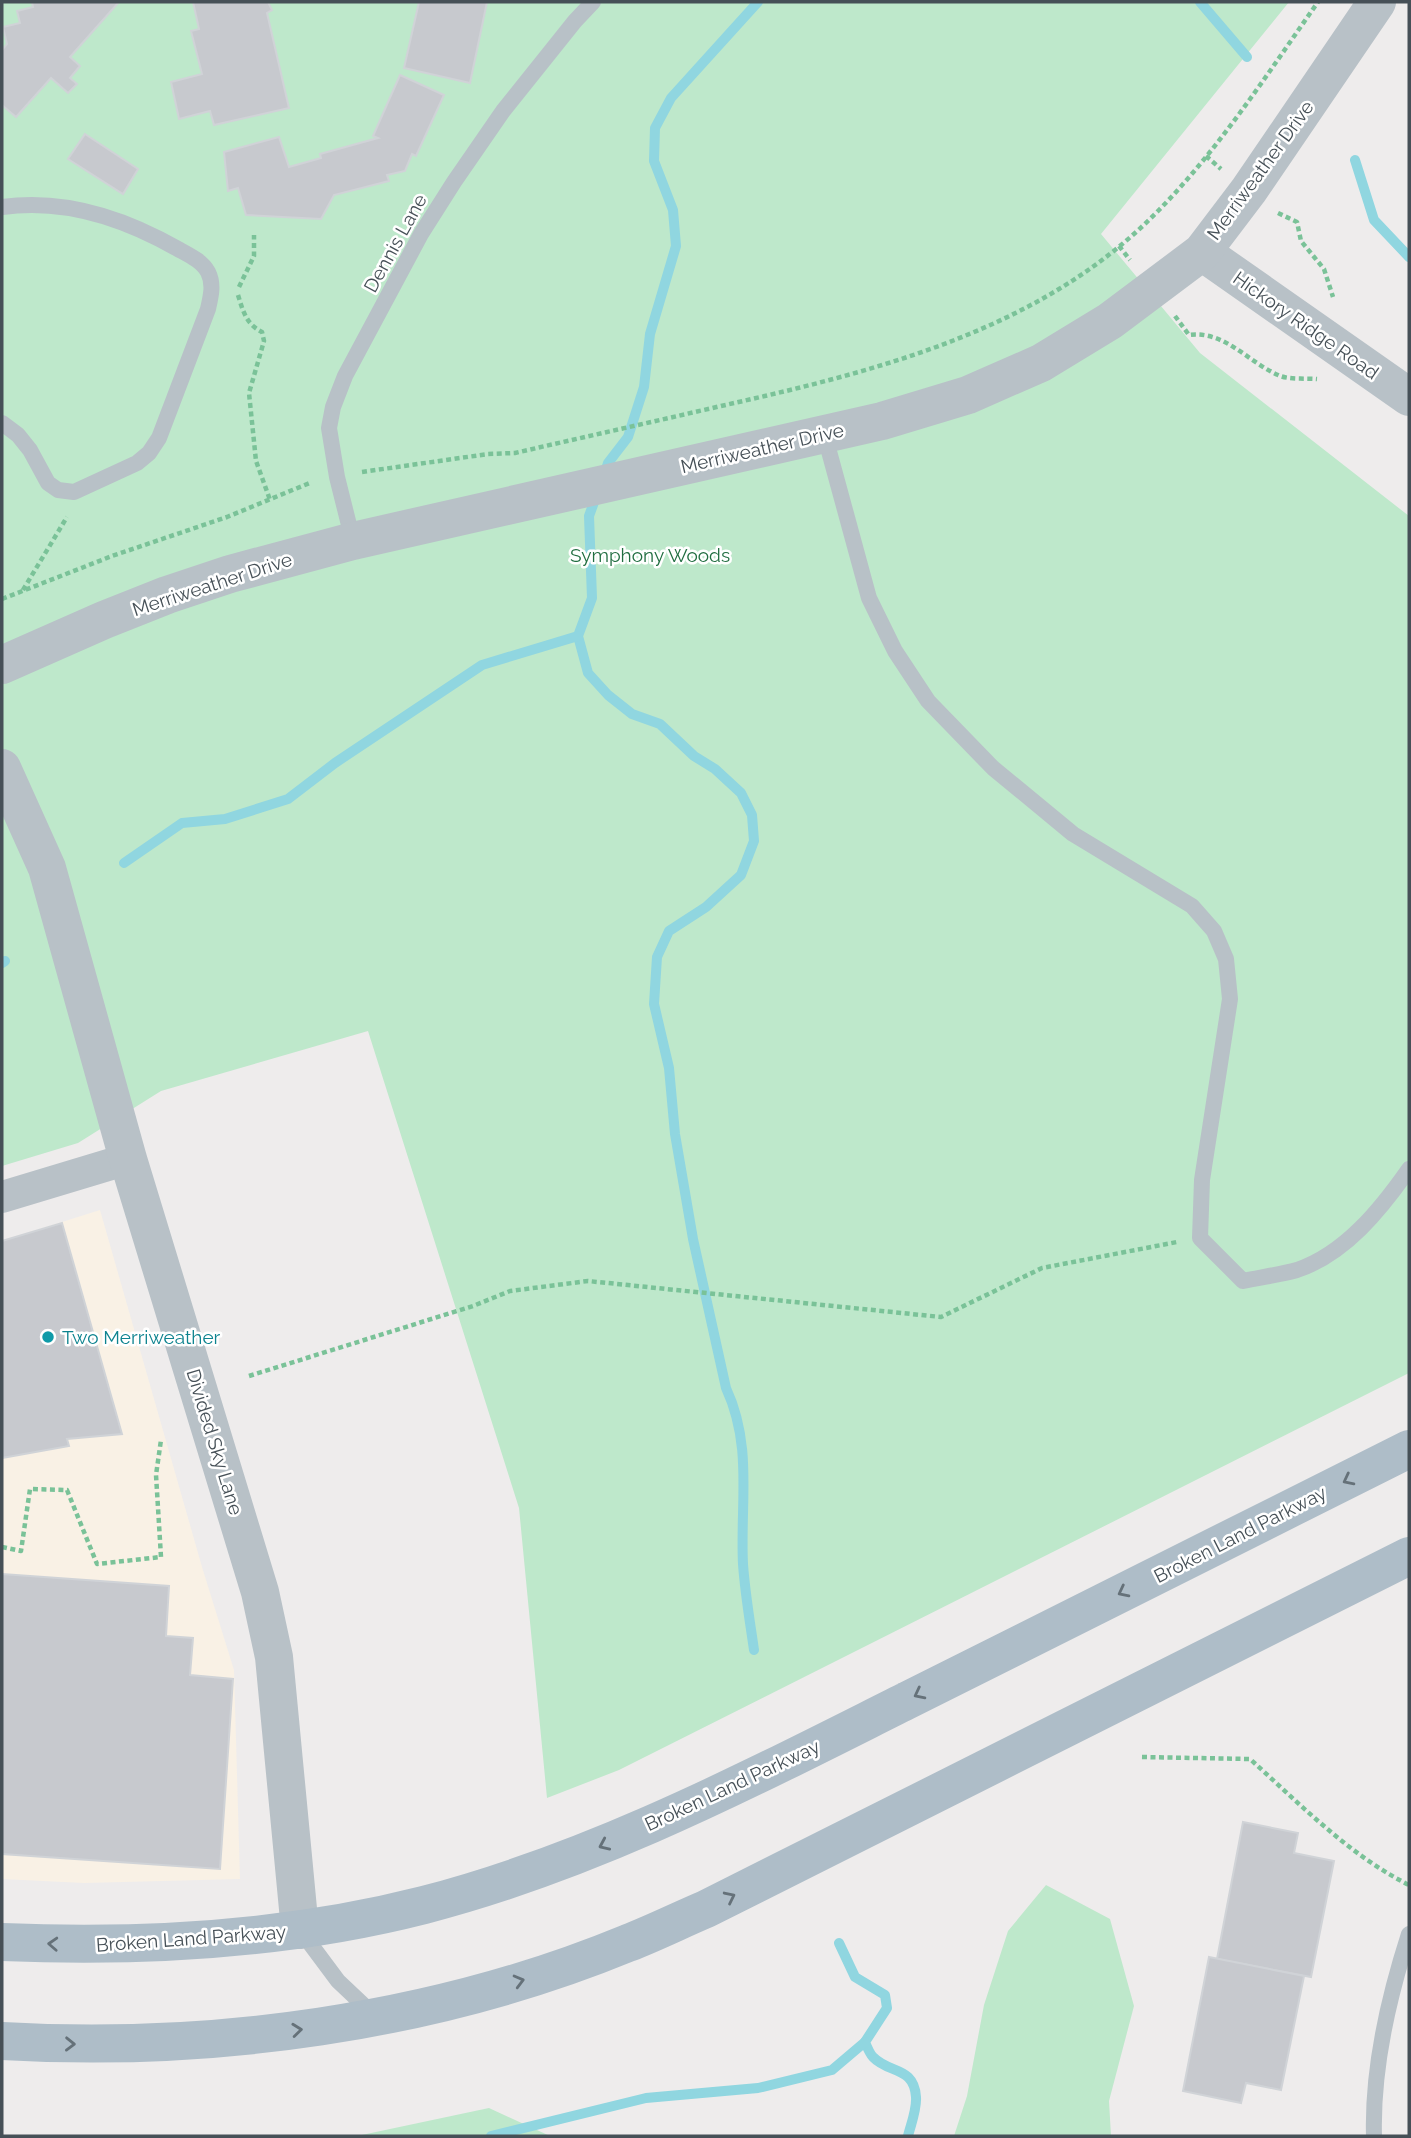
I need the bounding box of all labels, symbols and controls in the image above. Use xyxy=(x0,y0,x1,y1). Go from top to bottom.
street label: Merriweather Drive xyxy=(1202,96,1318,244)
street label: Dennis Lane xyxy=(359,190,431,296)
street label: Hickory Ridge Road xyxy=(1229,267,1383,383)
street label: Merriweather Drive xyxy=(678,419,846,477)
park label: Symphony Woods xyxy=(570,544,730,566)
street label: Merriweather Drive xyxy=(129,548,295,620)
place label: Two Merriweather xyxy=(62,1326,221,1348)
marker: Two Merriweather xyxy=(40,1329,56,1345)
street label: Divided Sky Lane xyxy=(182,1366,248,1518)
one-way arrow xyxy=(1343,1471,1355,1485)
street label: Broken Land Parkway xyxy=(1150,1481,1330,1587)
one-way arrow xyxy=(1118,1584,1130,1598)
one-way arrow xyxy=(914,1686,926,1700)
street label: Broken Land Parkway xyxy=(641,1735,823,1835)
one-way arrow xyxy=(598,1837,611,1851)
one-way arrow xyxy=(723,1891,735,1905)
street label: Broken Land Parkway xyxy=(95,1920,287,1956)
one-way arrow xyxy=(48,1937,59,1952)
one-way arrow xyxy=(512,1975,524,1989)
one-way arrow xyxy=(292,2023,303,2038)
one-way arrow xyxy=(65,2037,76,2052)

